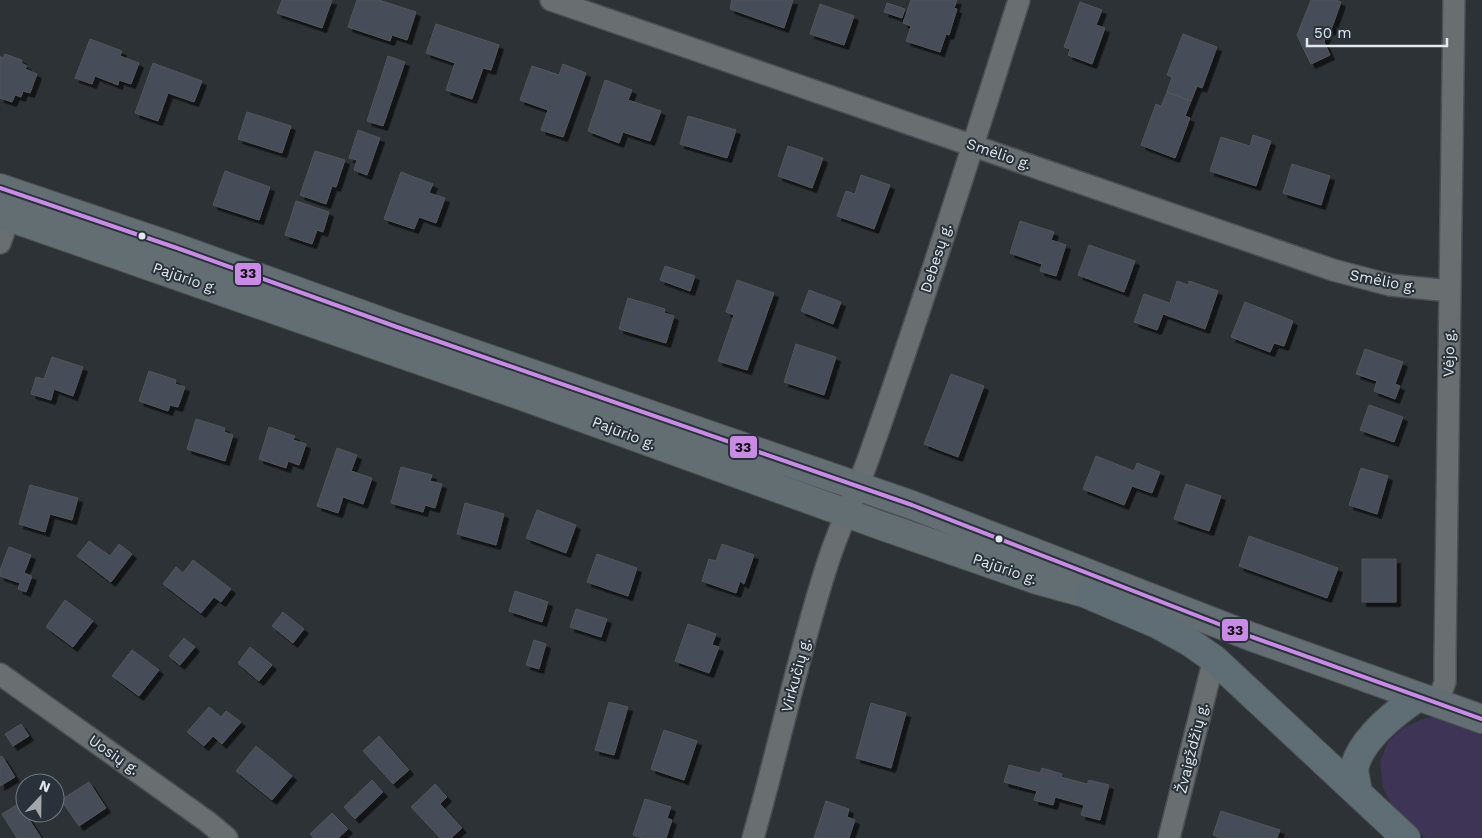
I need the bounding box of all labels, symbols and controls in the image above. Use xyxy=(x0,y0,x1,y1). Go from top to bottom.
scale bar xyxy=(1307,15,1447,47)
text: 50 m xyxy=(1314,24,1351,42)
street label: Smėlio g. xyxy=(964,135,1034,173)
street label: Debesų g. xyxy=(916,221,956,295)
unlabelled marker xyxy=(137,231,147,241)
street label: Pajūrio g. xyxy=(150,259,220,297)
line badge: 33 xyxy=(234,262,262,286)
text: 33 xyxy=(240,265,256,281)
street label: Smėlio g. xyxy=(1348,266,1418,296)
street label: Vėjo g. xyxy=(1440,329,1458,377)
street label: Pajūrio g. xyxy=(589,413,659,453)
line badge: 33 xyxy=(729,435,758,459)
text: 33 xyxy=(735,439,751,455)
unlabelled marker xyxy=(994,534,1004,544)
street label: Pajūrio g. xyxy=(970,550,1040,588)
line badge: 33 xyxy=(1221,618,1249,642)
text: 33 xyxy=(1227,622,1243,638)
street label: Virkučių g. xyxy=(777,636,815,714)
street label: Žvaigždžių g. xyxy=(1172,701,1212,795)
street label: Uosių g. xyxy=(85,731,143,779)
north arrow xyxy=(15,773,65,823)
text: N xyxy=(37,777,53,795)

